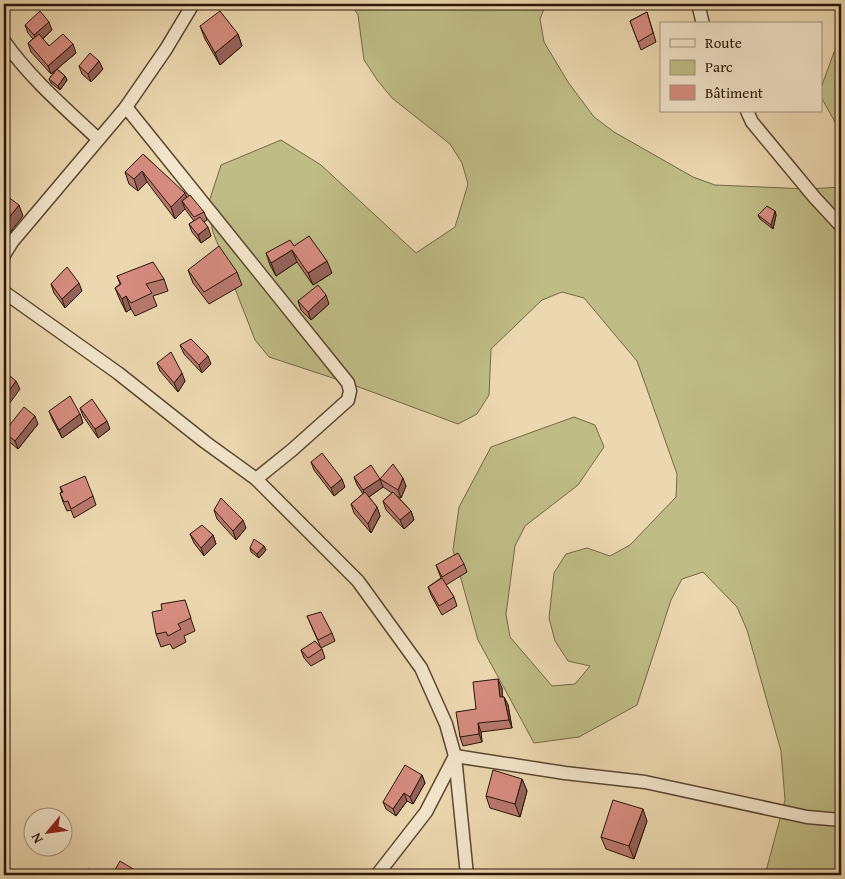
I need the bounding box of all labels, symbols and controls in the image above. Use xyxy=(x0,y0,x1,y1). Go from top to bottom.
legend xyxy=(660,22,822,112)
text: Route xyxy=(705,32,742,53)
text: Parc xyxy=(705,56,733,77)
text: Bâtiment xyxy=(705,82,764,103)
north arrow xyxy=(22,806,72,856)
text: N xyxy=(25,829,48,847)

